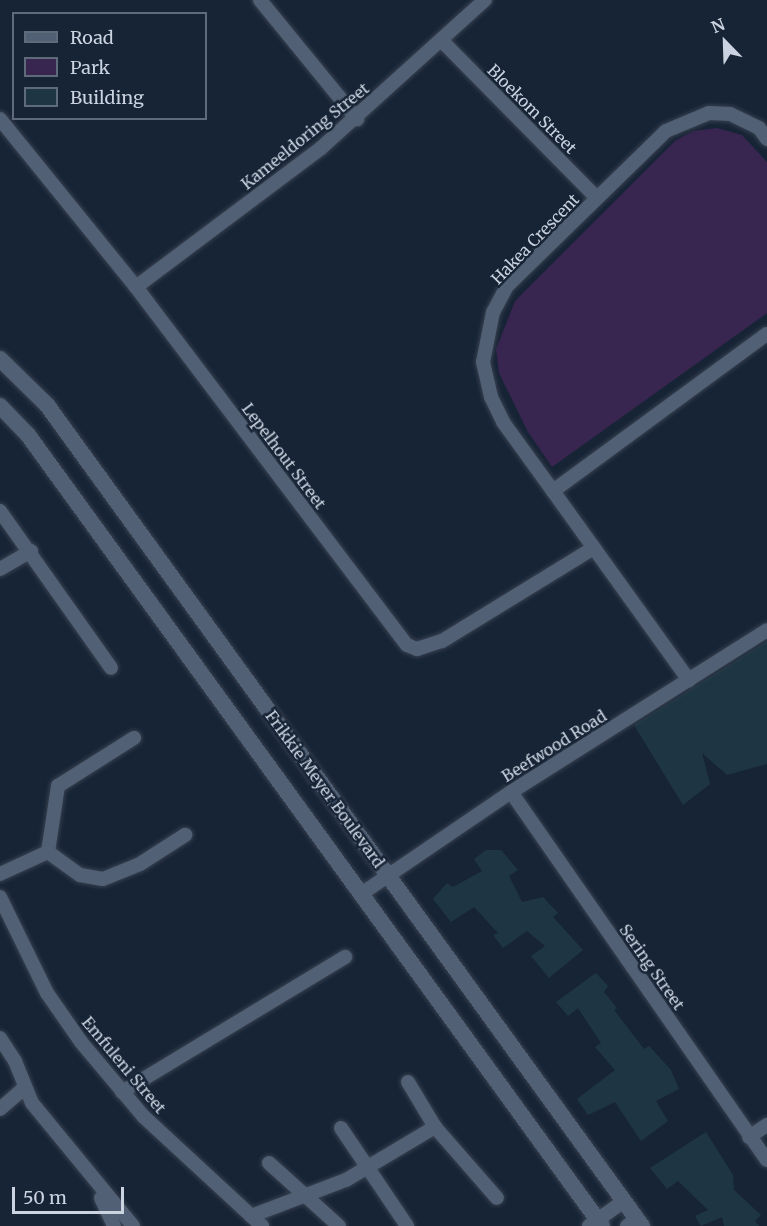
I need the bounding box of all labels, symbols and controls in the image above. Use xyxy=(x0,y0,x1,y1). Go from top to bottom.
legend xyxy=(12,12,207,120)
north arrow xyxy=(695,12,755,72)
text: N xyxy=(708,14,728,37)
text: Road xyxy=(70,26,114,49)
text: Park xyxy=(70,56,110,79)
street label: Bloekom Street xyxy=(483,60,581,158)
street label: Kameeldoring Street xyxy=(237,79,373,193)
text: Building xyxy=(70,86,144,109)
street label: Hakea Crescent xyxy=(487,190,583,288)
street label: Lepelhout Street xyxy=(238,399,330,513)
street label: Beefwood Road xyxy=(498,706,610,786)
street label: Frikkie Meyer Boulevard xyxy=(261,707,389,871)
street label: Sering Street xyxy=(615,920,689,1014)
street label: Emfuleni Street xyxy=(78,1013,170,1117)
scale bar xyxy=(15,1175,128,1213)
text: 50 m xyxy=(23,1186,67,1209)

